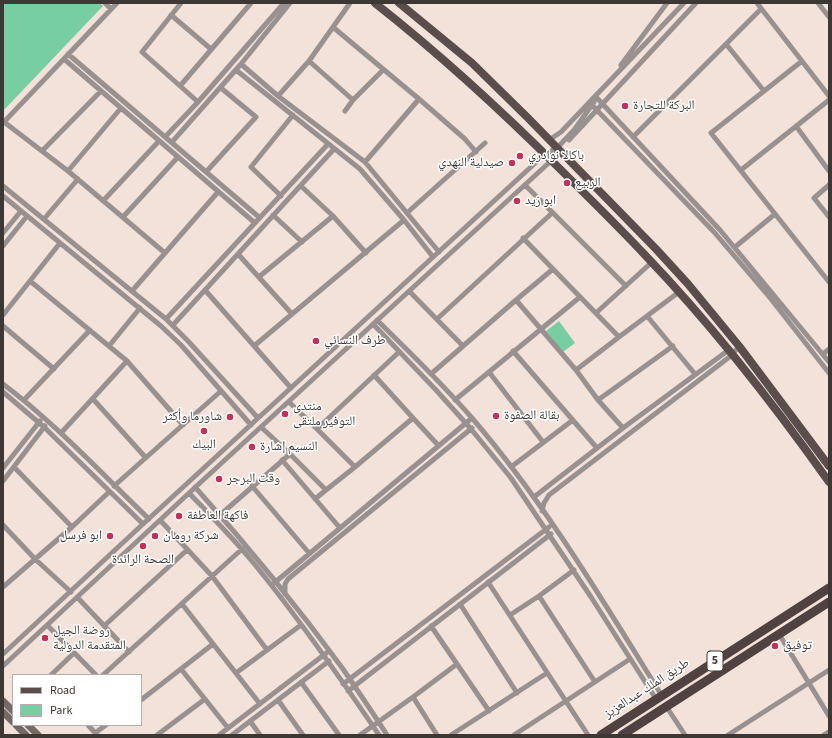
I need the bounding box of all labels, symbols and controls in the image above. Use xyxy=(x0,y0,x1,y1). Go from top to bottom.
place label: البركة للتجارة xyxy=(633,98,695,114)
marker: البركة للتجارة xyxy=(620,101,630,111)
place label: باكالا نوادري xyxy=(528,148,584,164)
marker: باكالا نوادري xyxy=(515,151,525,161)
place label: صيدلية النهدي xyxy=(438,155,504,171)
marker: صيدلية النهدي xyxy=(507,158,517,168)
place label: الربيع xyxy=(575,175,601,191)
marker: الربيع xyxy=(562,178,572,188)
place label: ابو زيد xyxy=(525,193,556,209)
marker: ابو زيد xyxy=(512,196,522,206)
place label: طرف النسائي xyxy=(324,333,386,349)
marker: طرف النسائي xyxy=(311,336,321,346)
place label: منتدى التوفير ملتقى xyxy=(293,399,355,430)
place label: بقالة الصفوة xyxy=(504,408,560,424)
place label: شاورما وأكثر xyxy=(163,409,222,425)
marker: منتدى التوفير ملتقى xyxy=(280,409,290,419)
marker: بقالة الصفوة xyxy=(491,411,501,421)
marker: شاورما وأكثر xyxy=(225,412,235,422)
marker: البيك xyxy=(199,426,209,436)
place label: البيك xyxy=(192,437,216,453)
place label: النسيم إشارة xyxy=(260,439,318,455)
marker: النسيم إشارة xyxy=(247,442,257,452)
place label: وقت البرجر xyxy=(227,471,280,487)
marker: وقت البرجر xyxy=(214,474,224,484)
place label: فاكهة العاطفة xyxy=(187,508,249,524)
marker: فاكهة العاطفة xyxy=(174,511,184,521)
place label: ابو فرسل xyxy=(60,528,102,544)
place label: شركة رومان xyxy=(163,528,219,544)
marker: ابو فرسل xyxy=(105,531,115,541)
marker: شركة رومان xyxy=(150,531,160,541)
marker: الصحة الرائدة xyxy=(138,541,148,551)
place label: الصحة الرائدة xyxy=(112,552,174,568)
place label: روضة الجيل المتقدمة الدولية xyxy=(53,623,126,654)
marker: روضة الجيل المتقدمة الدولية xyxy=(40,633,50,643)
place label: توفيق xyxy=(783,638,812,654)
marker: توفيق xyxy=(770,641,780,651)
road number: 5 xyxy=(707,651,723,671)
street label: طريق الملك عبدالعزيز xyxy=(601,656,693,722)
legend xyxy=(12,674,142,726)
text: Road xyxy=(50,682,76,699)
text: Park xyxy=(50,702,72,719)

